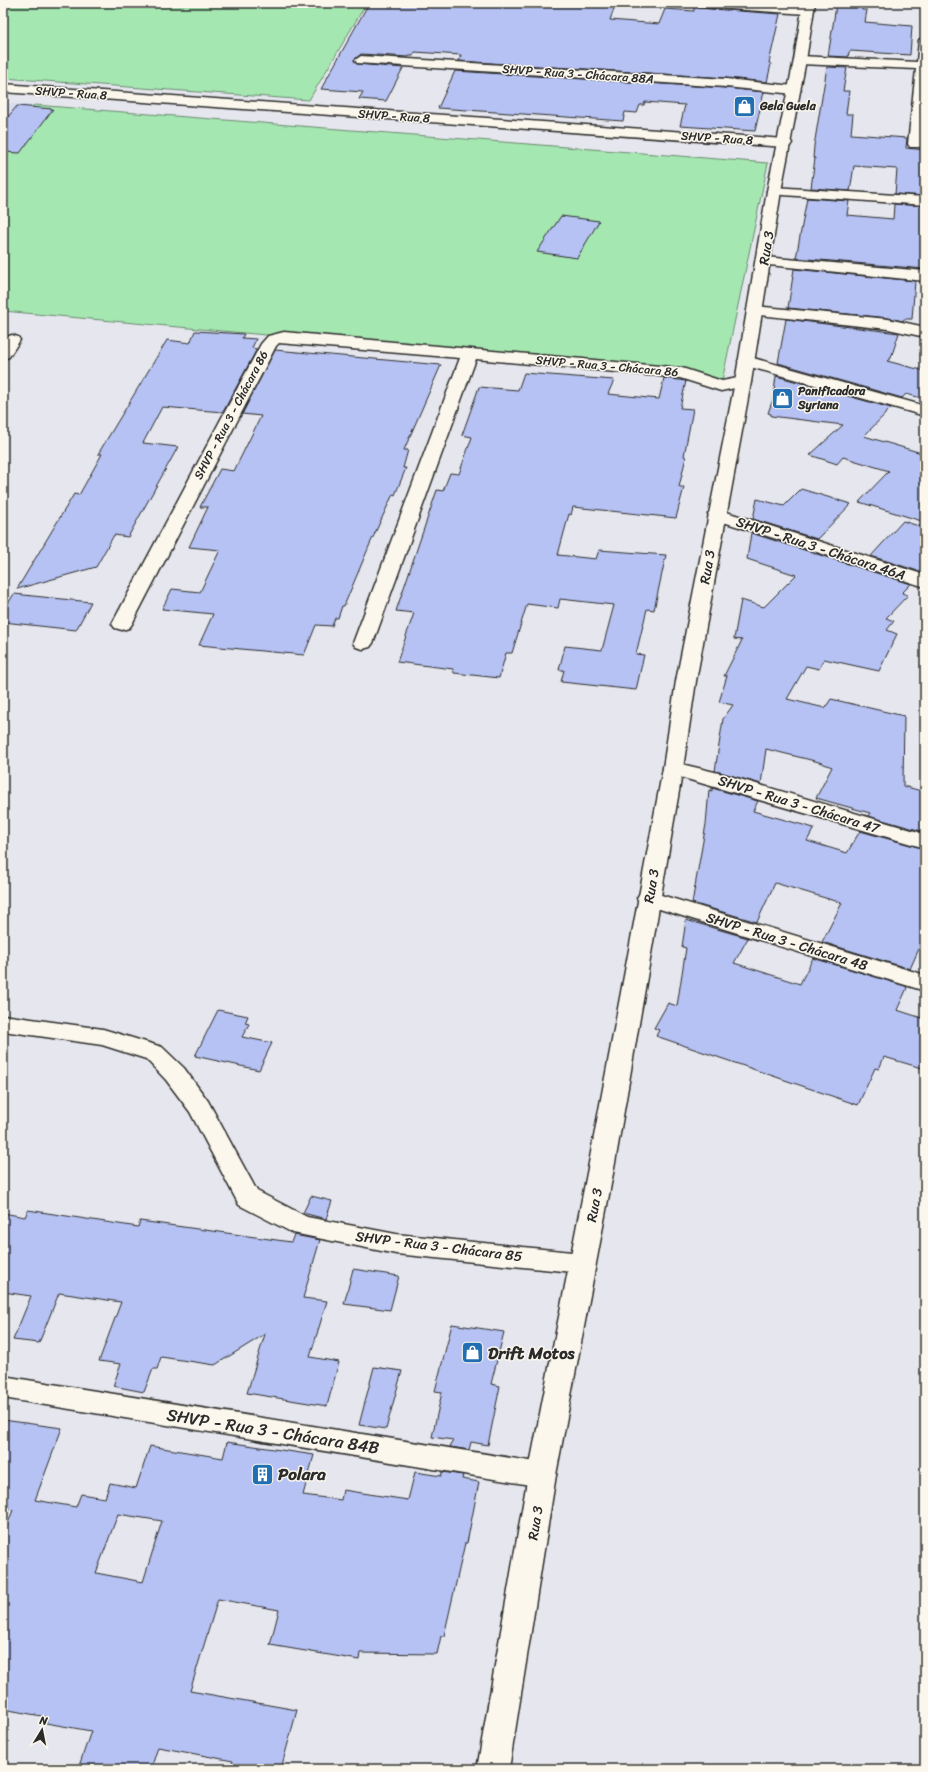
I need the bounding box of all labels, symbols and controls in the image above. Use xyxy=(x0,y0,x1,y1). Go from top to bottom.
street label: SHVP - Rua 3 - Chácara 88A xyxy=(502,58,655,90)
street label: SHVP - Rua 8 xyxy=(34,80,108,106)
shop icon: Gela Guela xyxy=(732,93,758,119)
place label: Gela Guela xyxy=(759,95,817,117)
street label: SHVP - Rua 8 xyxy=(357,103,431,129)
street label: SHVP - Rua 8 xyxy=(680,125,754,151)
street label: Rua 3 xyxy=(751,229,782,267)
street label: SHVP - Rua 3 - Chácara 86 xyxy=(188,346,274,483)
street label: SHVP - Rua 3 - Chácara 86 xyxy=(535,349,680,383)
place label: Panificadora Syriana xyxy=(797,380,866,416)
shop icon: Panificadora Syriana xyxy=(770,385,796,411)
street label: SHVP - Rua 3 - Chácara 46A xyxy=(733,509,909,588)
street label: Rua 3 xyxy=(692,548,723,586)
street label: SHVP - Rua 3 - Chácara 47 xyxy=(715,768,884,841)
street label: Rua 3 xyxy=(636,867,667,905)
street label: SHVP - Rua 3 - Chácara 48 xyxy=(703,905,871,978)
street label: Rua 3 xyxy=(579,1186,610,1224)
street label: SHVP - Rua 3 - Chácara 85 xyxy=(354,1224,524,1269)
place label: Drift Motos xyxy=(488,1338,576,1368)
shop icon: Drift Motos xyxy=(459,1340,485,1366)
street label: SHVP - Rua 3 - Chácara 84B xyxy=(165,1399,382,1463)
place label: Polara xyxy=(278,1459,326,1489)
building icon: Polara xyxy=(250,1461,276,1487)
street label: Rua 3 xyxy=(520,1504,551,1542)
north arrow xyxy=(22,1710,62,1750)
text: N xyxy=(37,1710,49,1731)

